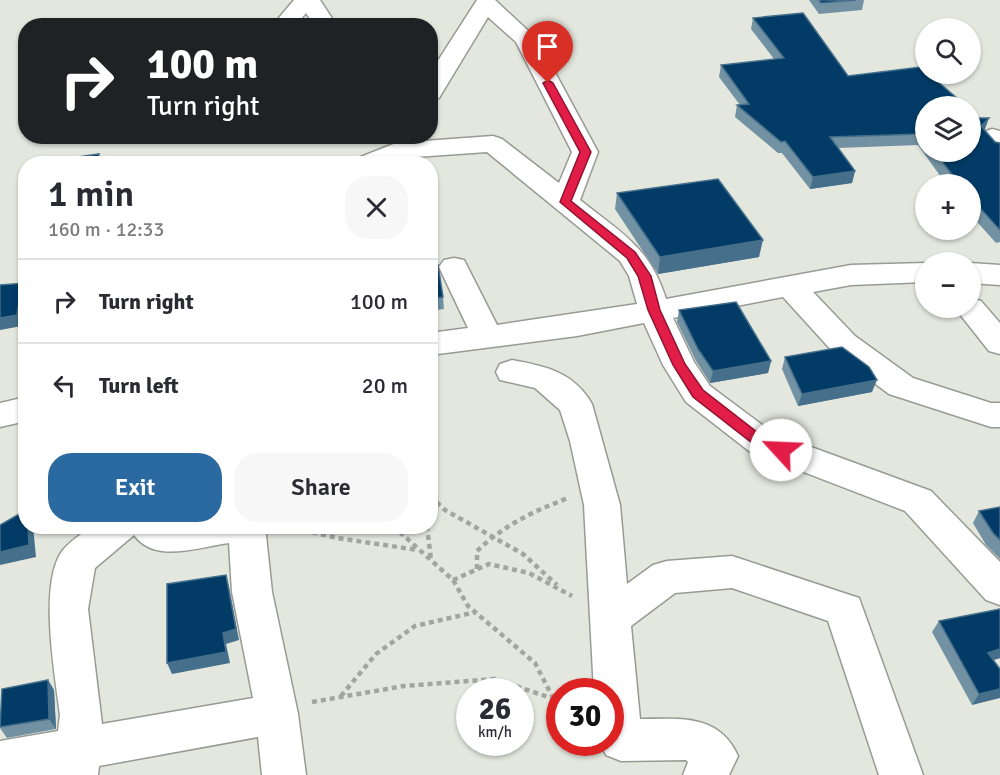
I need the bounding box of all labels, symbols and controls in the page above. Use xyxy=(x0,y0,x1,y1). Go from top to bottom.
map controls xyxy=(915,18,981,318)
button: search xyxy=(915,18,981,84)
pin xyxy=(522,21,573,83)
icon: arrive xyxy=(531,30,564,63)
text: 100 m xyxy=(147,39,258,90)
icon: right xyxy=(48,42,126,120)
text: Turn right xyxy=(147,90,260,123)
button: layers xyxy=(915,96,981,162)
text: 1 min xyxy=(48,172,134,217)
button: + xyxy=(915,174,981,240)
button: close xyxy=(345,176,408,239)
text: 160 m · 12:33 xyxy=(48,217,164,242)
button: − xyxy=(915,252,981,318)
icon: right xyxy=(48,285,81,318)
text: Turn right xyxy=(99,288,194,315)
text: 100 m xyxy=(350,288,408,315)
icon: left xyxy=(48,369,81,402)
text: Turn left xyxy=(99,372,179,399)
text: 20 m xyxy=(362,372,408,399)
position arrow xyxy=(749,418,813,482)
button: Exit xyxy=(48,453,222,522)
button: Share xyxy=(234,453,408,522)
speed limit sign: 30 xyxy=(546,678,624,756)
text: 26 xyxy=(479,691,511,728)
text: km/h xyxy=(478,723,512,741)

